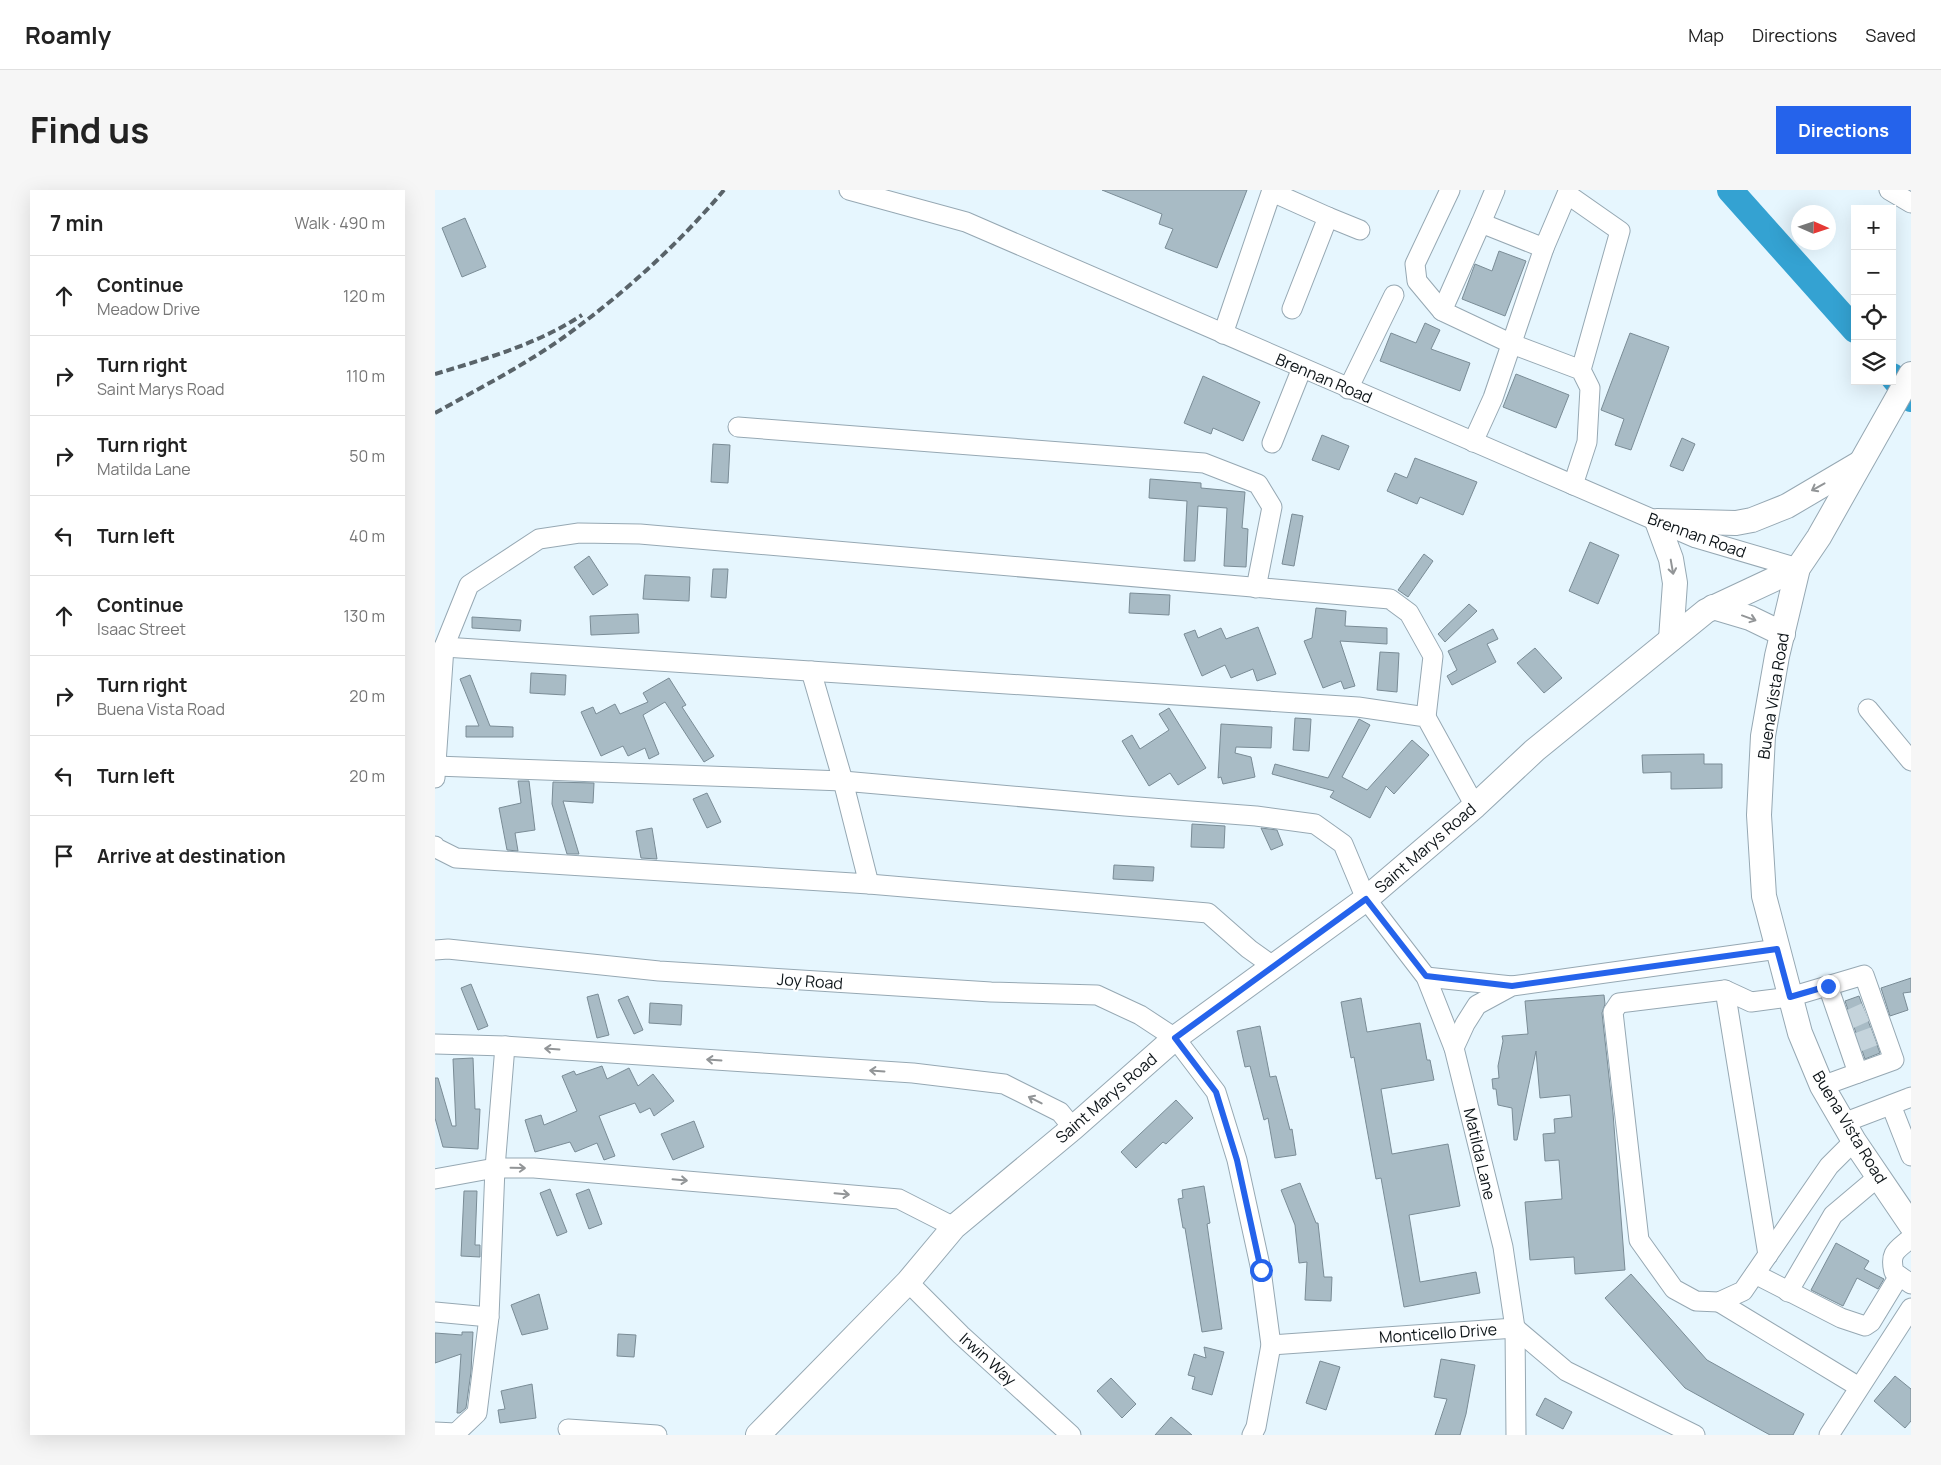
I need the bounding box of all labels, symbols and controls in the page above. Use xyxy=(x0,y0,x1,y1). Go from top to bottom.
text: Roamly xyxy=(25,18,111,51)
text: Map xyxy=(1688,23,1724,47)
text: Directions xyxy=(1752,23,1837,47)
text: Saved xyxy=(1865,23,1916,47)
text: Find us xyxy=(30,106,149,154)
button: Directions xyxy=(1776,106,1911,154)
north arrow xyxy=(1791,205,1836,250)
map controls xyxy=(1851,205,1896,385)
button: + xyxy=(1851,205,1896,250)
text: 7 min xyxy=(50,209,103,237)
text: Walk · 490 m xyxy=(294,212,385,234)
button: − xyxy=(1851,250,1896,295)
text: Continue xyxy=(97,272,183,298)
icon: ahead xyxy=(50,282,78,310)
text: 120 m xyxy=(343,285,385,307)
button: locate xyxy=(1851,295,1896,340)
text: Meadow Drive xyxy=(97,298,200,320)
button: layers xyxy=(1851,340,1896,385)
street label: Brennan Road xyxy=(1272,348,1376,408)
text: Turn right xyxy=(97,352,187,378)
icon: right xyxy=(50,362,78,390)
text: 110 m xyxy=(346,365,385,387)
text: Saint Marys Road xyxy=(97,378,225,400)
text: Turn right xyxy=(97,432,187,458)
icon: right xyxy=(50,442,78,470)
text: 50 m xyxy=(349,445,385,467)
text: Matilda Lane xyxy=(97,458,191,480)
one-way arrow xyxy=(1811,483,1826,492)
street label: Brennan Road xyxy=(1645,507,1749,563)
icon: left xyxy=(50,522,78,550)
text: Turn left xyxy=(97,523,175,549)
text: 40 m xyxy=(349,525,385,547)
one-way arrow xyxy=(1668,559,1678,575)
text: Continue xyxy=(97,592,183,618)
icon: ahead xyxy=(50,602,78,630)
text: 130 m xyxy=(343,605,385,627)
one-way arrow xyxy=(1741,614,1756,623)
text: Isaac Street xyxy=(97,618,186,640)
street label: Buena Vista Road xyxy=(1752,631,1794,761)
text: Turn right xyxy=(97,672,187,698)
icon: right xyxy=(50,682,78,710)
text: 20 m xyxy=(349,685,385,707)
text: Buena Vista Road xyxy=(97,698,225,720)
icon: left xyxy=(50,762,78,790)
text: Turn left xyxy=(97,763,175,789)
text: 20 m xyxy=(349,765,385,787)
street label: Saint Marys Road xyxy=(1370,798,1480,898)
icon: arrive xyxy=(50,842,78,870)
text: Arrive at destination xyxy=(97,843,286,869)
street label: Joy Road xyxy=(776,968,844,994)
route end xyxy=(1817,975,1840,998)
one-way arrow xyxy=(545,1044,561,1053)
street label: Saint Marys Road xyxy=(1051,1048,1161,1148)
one-way arrow xyxy=(707,1055,723,1064)
one-way arrow xyxy=(869,1066,885,1075)
street label: Buena Vista Road xyxy=(1808,1067,1892,1187)
one-way arrow xyxy=(1028,1095,1043,1104)
street label: Matilda Lane xyxy=(1459,1106,1501,1202)
one-way arrow xyxy=(509,1163,525,1173)
one-way arrow xyxy=(671,1176,687,1185)
one-way arrow xyxy=(833,1189,849,1199)
route start xyxy=(1250,1259,1273,1282)
street label: Monticello Drive xyxy=(1378,1318,1498,1348)
street label: Irwin Way xyxy=(955,1328,1022,1391)

